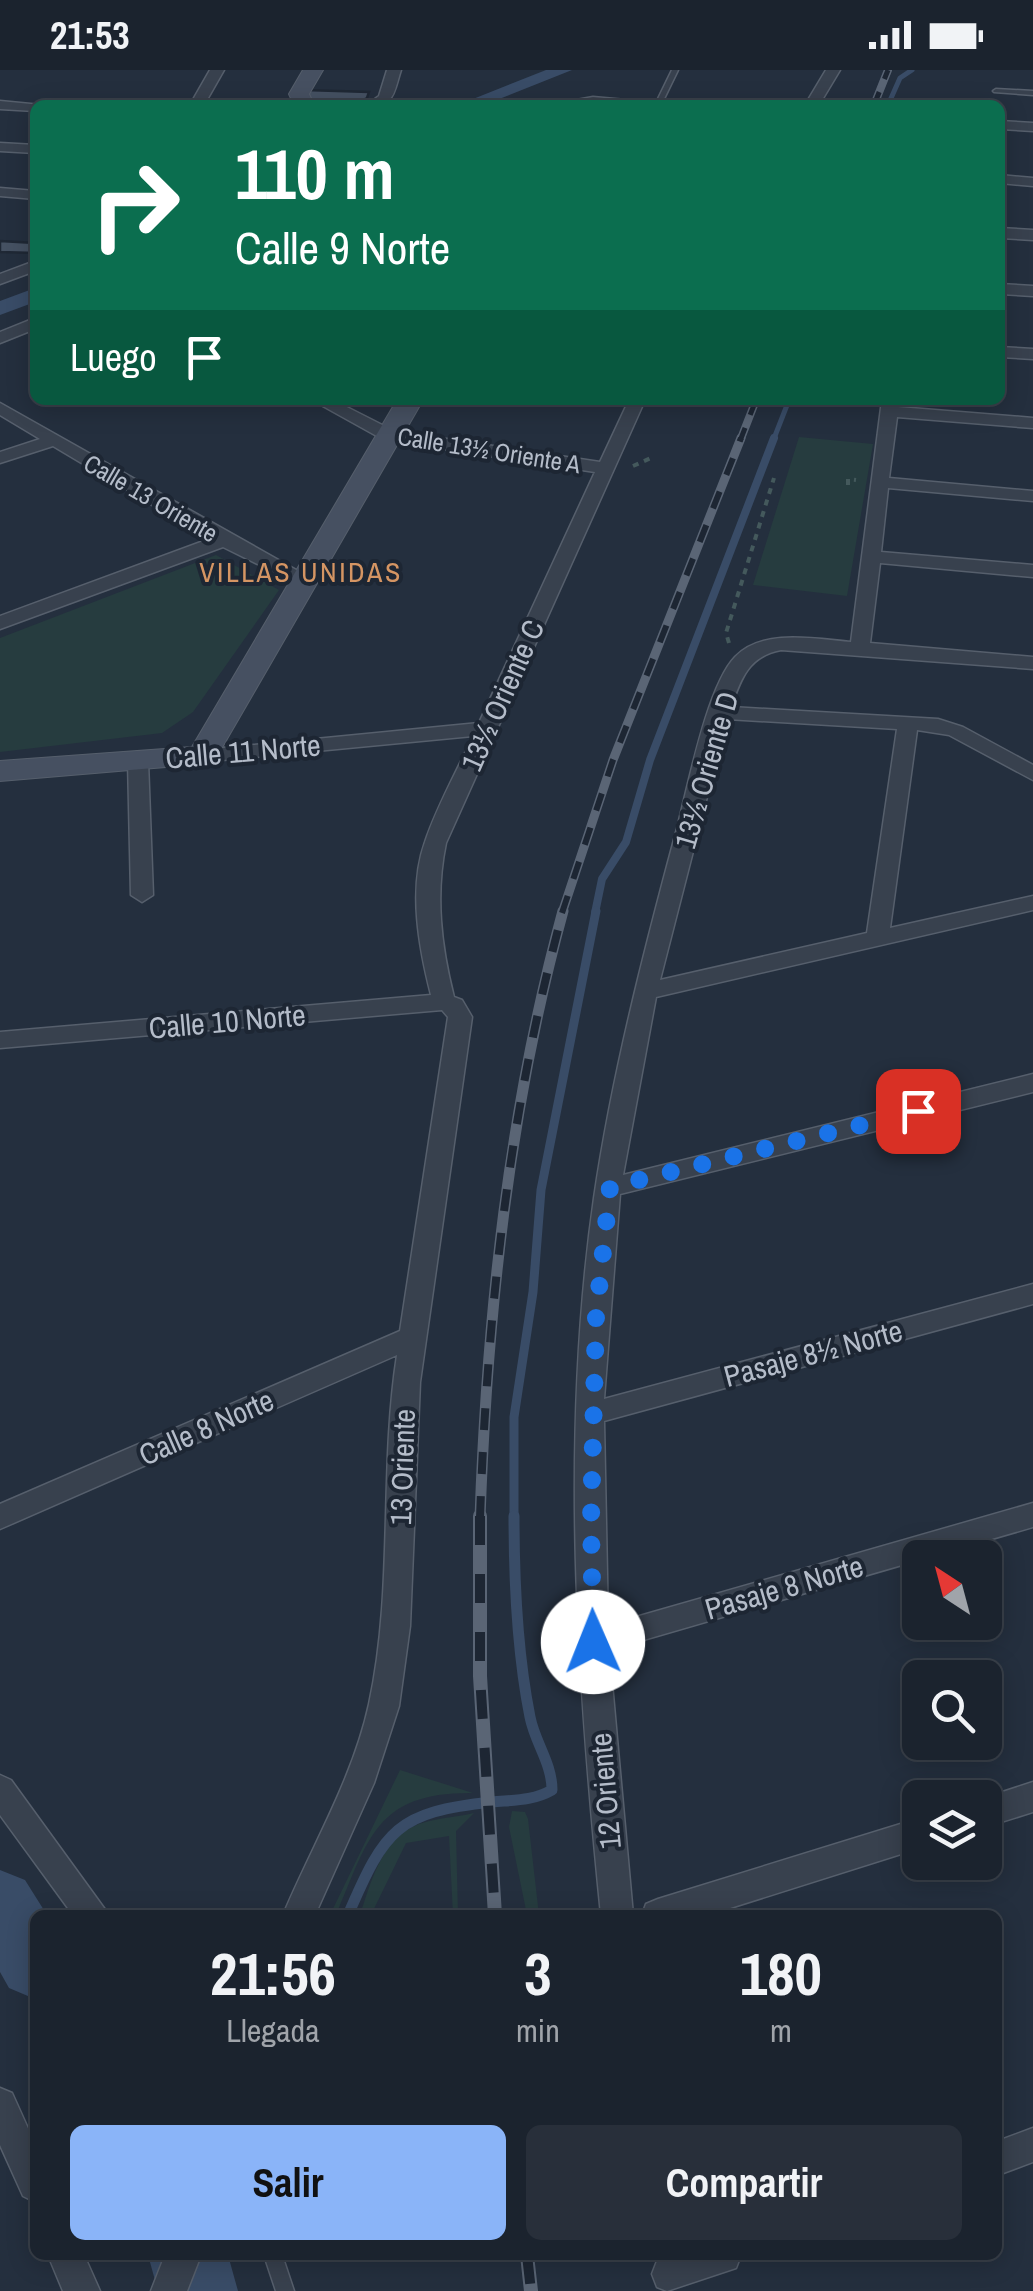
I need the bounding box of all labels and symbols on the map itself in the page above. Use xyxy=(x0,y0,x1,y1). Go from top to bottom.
street label: Calle 13½ Oriente A xyxy=(395,419,583,481)
street label: Calle 13 Oriente xyxy=(78,446,224,550)
district label: VILLAS UNIDAS xyxy=(199,553,403,591)
street label: 13½ Oriente C xyxy=(451,613,553,777)
street label: 13½ Oriente D xyxy=(665,687,747,853)
street label: Calle 11 Norte xyxy=(164,724,322,778)
street label: Calle 10 Norte xyxy=(147,994,307,1048)
pin xyxy=(876,1069,961,1154)
street label: Pasaje 8½ Norte xyxy=(719,1310,907,1396)
street label: Calle 8 Norte xyxy=(132,1380,280,1474)
street label: 13 Oriente xyxy=(380,1408,424,1526)
north arrow xyxy=(902,1540,1002,1640)
street label: Pasaje 8 Norte xyxy=(700,1545,868,1629)
position arrow xyxy=(541,1590,645,1694)
street label: 12 Oriente xyxy=(580,1731,630,1851)

